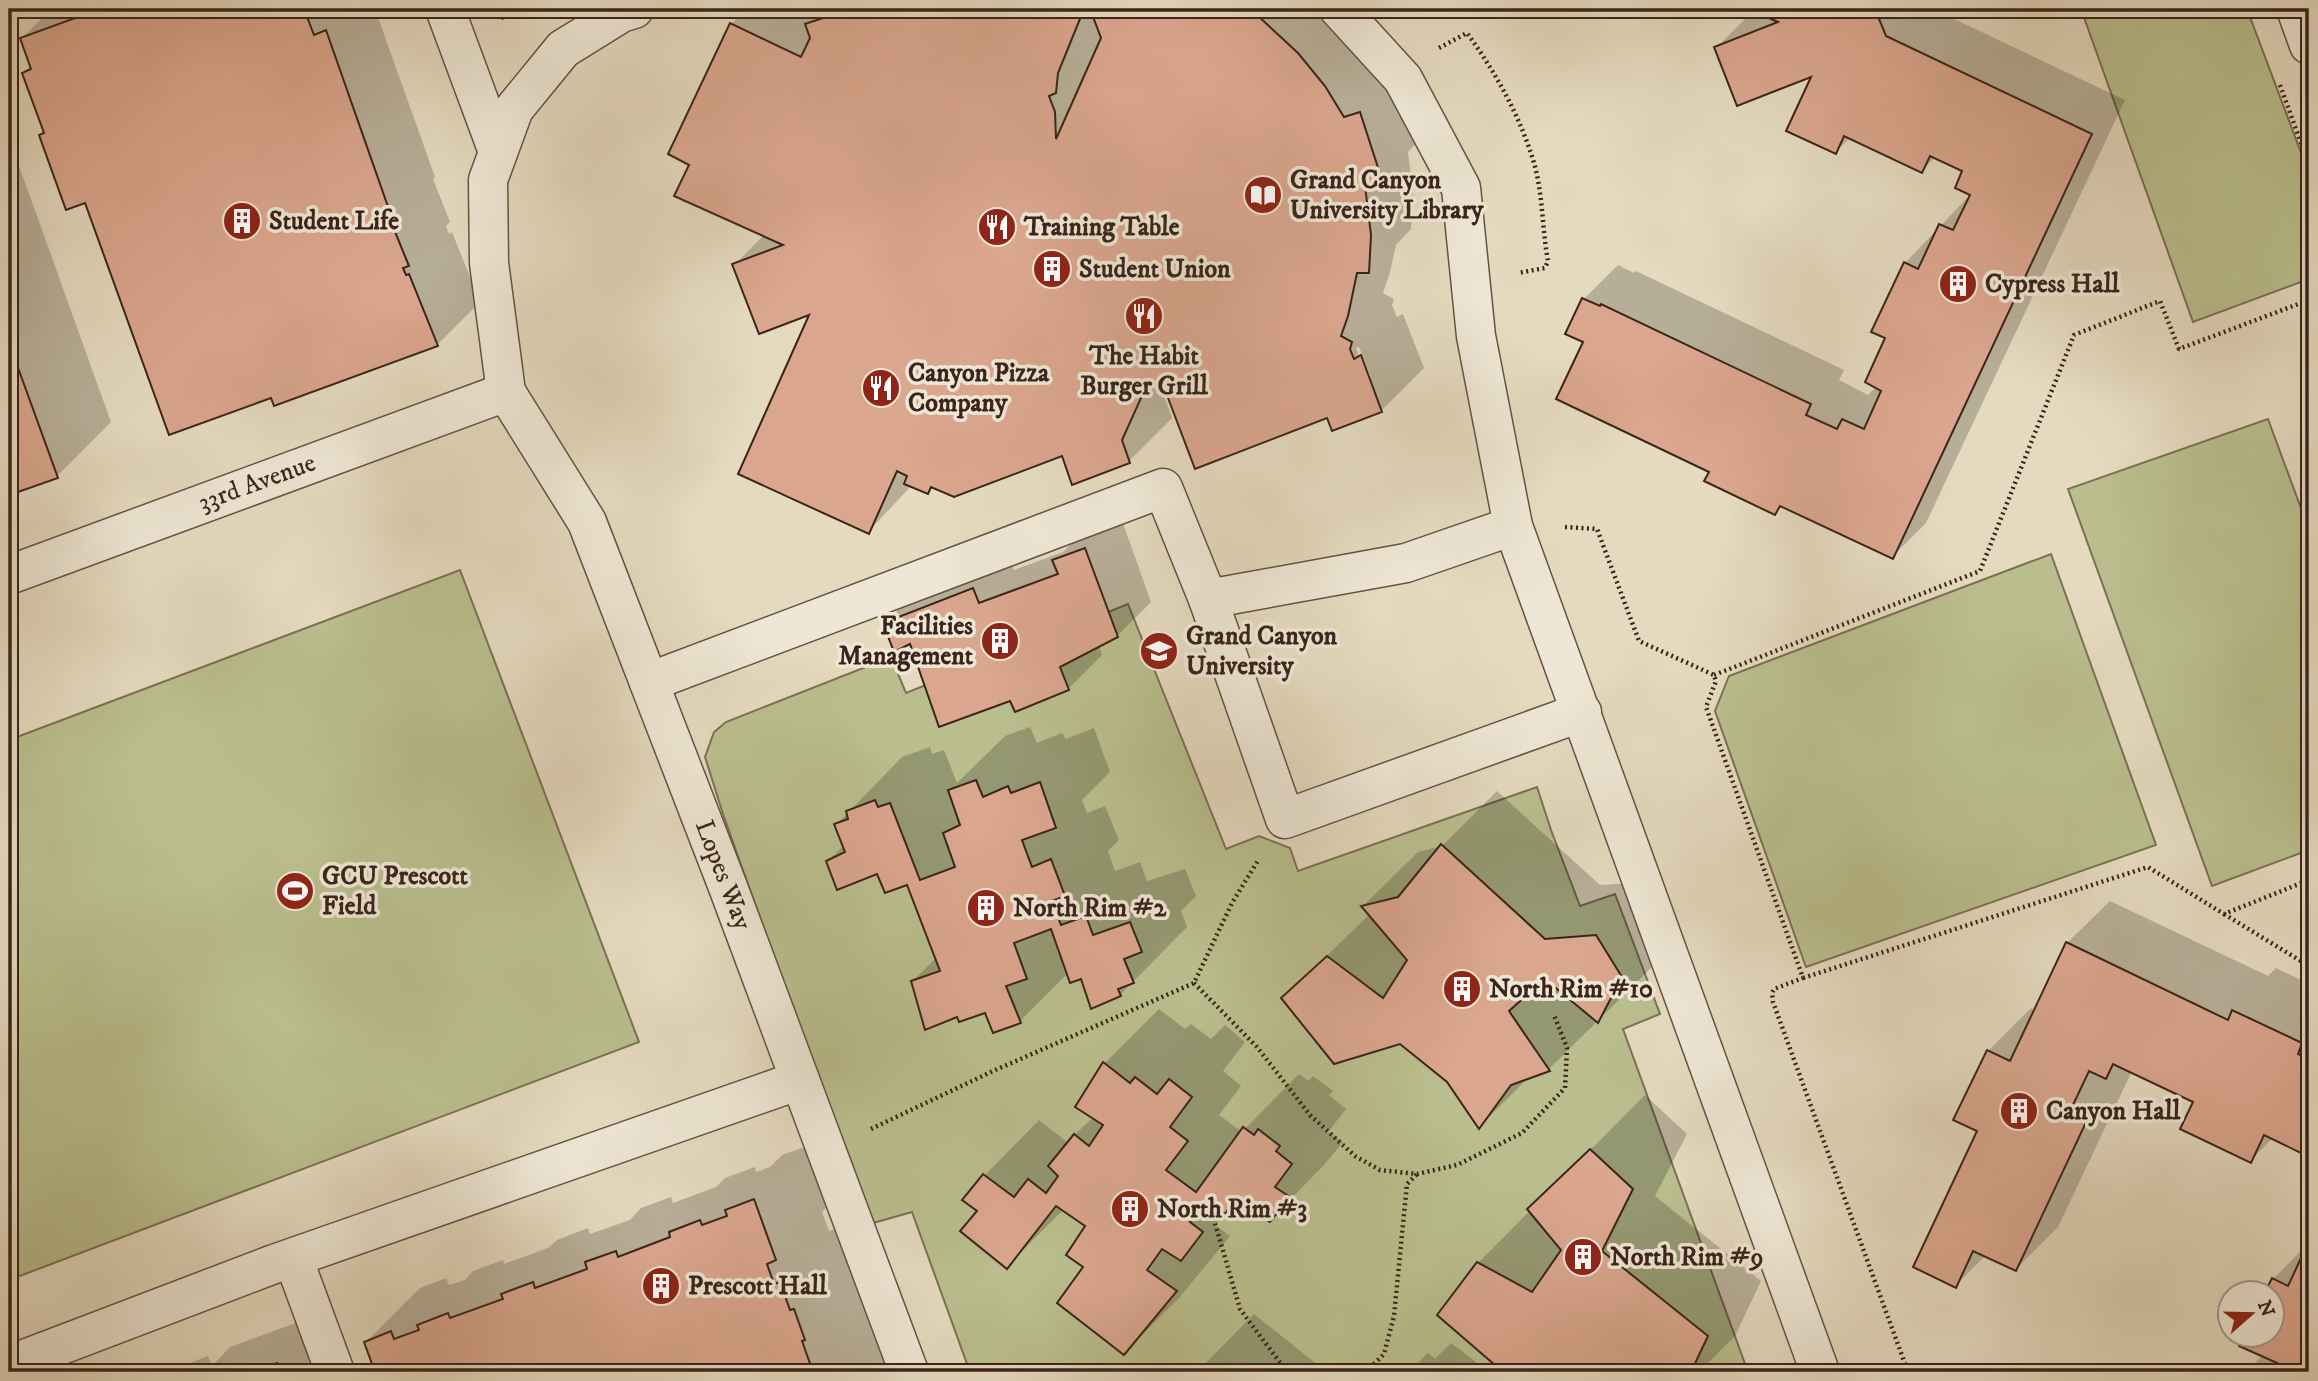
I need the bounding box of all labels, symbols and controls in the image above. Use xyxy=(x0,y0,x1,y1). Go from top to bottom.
place label: Grand Canyon University Library xyxy=(1290,164,1484,227)
library icon: Grand Canyon University Library xyxy=(1242,174,1284,216)
building icon: Student Life xyxy=(221,200,263,242)
place label: Student Life xyxy=(269,205,399,238)
restaurant icon: Training Table xyxy=(976,206,1018,248)
place label: Training Table xyxy=(1023,211,1180,244)
building icon: Student Union xyxy=(1031,248,1073,290)
place label: Student Union xyxy=(1079,253,1231,286)
building icon: Cypress Hall xyxy=(1937,263,1979,305)
place label: Cypress Hall xyxy=(1985,268,2120,301)
restaurant icon: The Habit Burger Grill xyxy=(1123,295,1165,337)
place label: The Habit Burger Grill xyxy=(1080,340,1209,403)
place label: Canyon Pizza Company xyxy=(908,357,1050,420)
restaurant icon: Canyon Pizza Company xyxy=(860,367,902,409)
street label: 33rd Avenue xyxy=(194,447,320,519)
place label: Facilities Management xyxy=(838,610,974,673)
building icon: Facilities Management xyxy=(979,620,1021,662)
place label: Grand Canyon University xyxy=(1186,620,1338,683)
school or university icon: Grand Canyon University xyxy=(1138,630,1180,672)
street label: Lopes Way xyxy=(687,815,759,935)
place label: GCU Prescott Field xyxy=(322,860,469,923)
sports icon: GCU Prescott Field xyxy=(274,870,316,912)
building icon: North Rim #2 xyxy=(965,887,1007,929)
place label: North Rim #2 xyxy=(1013,892,1168,925)
building icon: North Rim #10 xyxy=(1441,968,1483,1010)
place label: North Rim #10 xyxy=(1489,973,1653,1006)
building icon: Canyon Hall xyxy=(1998,1090,2040,1132)
place label: Canyon Hall xyxy=(2046,1095,2181,1128)
building icon: North Rim #3 xyxy=(1109,1188,1151,1230)
place label: North Rim #3 xyxy=(1157,1193,1307,1226)
building icon: North Rim #9 xyxy=(1562,1236,1604,1278)
place label: North Rim #9 xyxy=(1610,1241,1764,1274)
building icon: Prescott Hall xyxy=(640,1265,682,1307)
place label: Prescott Hall xyxy=(688,1270,828,1303)
north arrow xyxy=(2216,1280,2286,1350)
text: N xyxy=(2252,1297,2279,1320)

